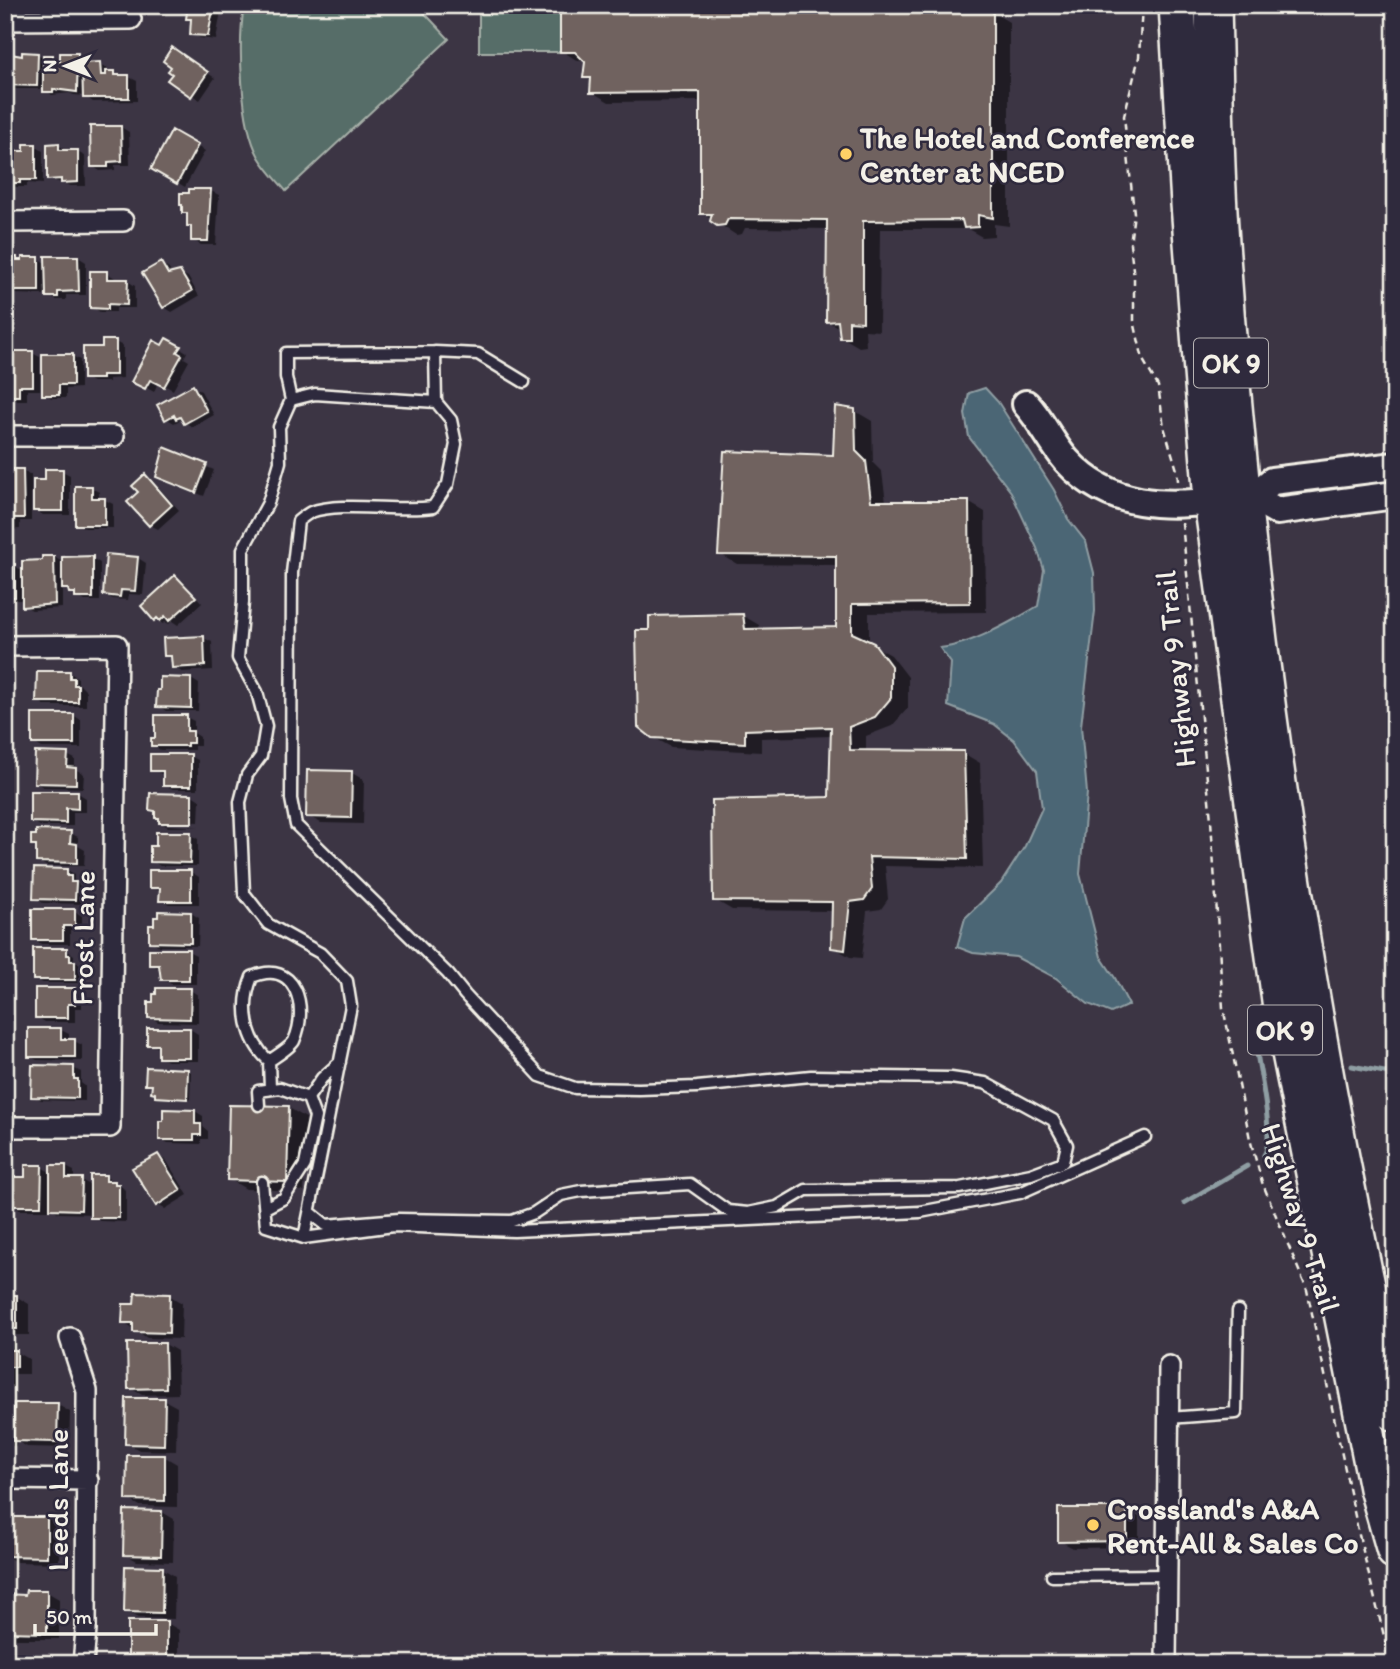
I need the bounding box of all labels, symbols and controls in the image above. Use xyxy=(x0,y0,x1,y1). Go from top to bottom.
north arrow xyxy=(32,32,102,102)
text: N xyxy=(38,60,61,72)
place label: The Hotel and Conference Center at NCED xyxy=(859,119,1195,190)
marker: The Hotel and Conference Center at NCED xyxy=(838,146,854,162)
road number: OK 9 xyxy=(1194,338,1268,388)
street label: Highway 9 Trail xyxy=(1146,568,1204,769)
street label: Frost Lane xyxy=(63,870,103,1006)
road number: OK 9 xyxy=(1248,1006,1322,1054)
street label: Highway 9 Trail xyxy=(1253,1118,1349,1318)
street label: Leeds Lane xyxy=(39,1429,76,1571)
place label: Crossland's A&A Rent-All & Sales Co xyxy=(1107,1490,1359,1561)
marker: Crossland's A&A Rent-All & Sales Co xyxy=(1085,1517,1101,1533)
scale bar xyxy=(35,1592,156,1636)
text: 50 m xyxy=(46,1604,93,1629)

